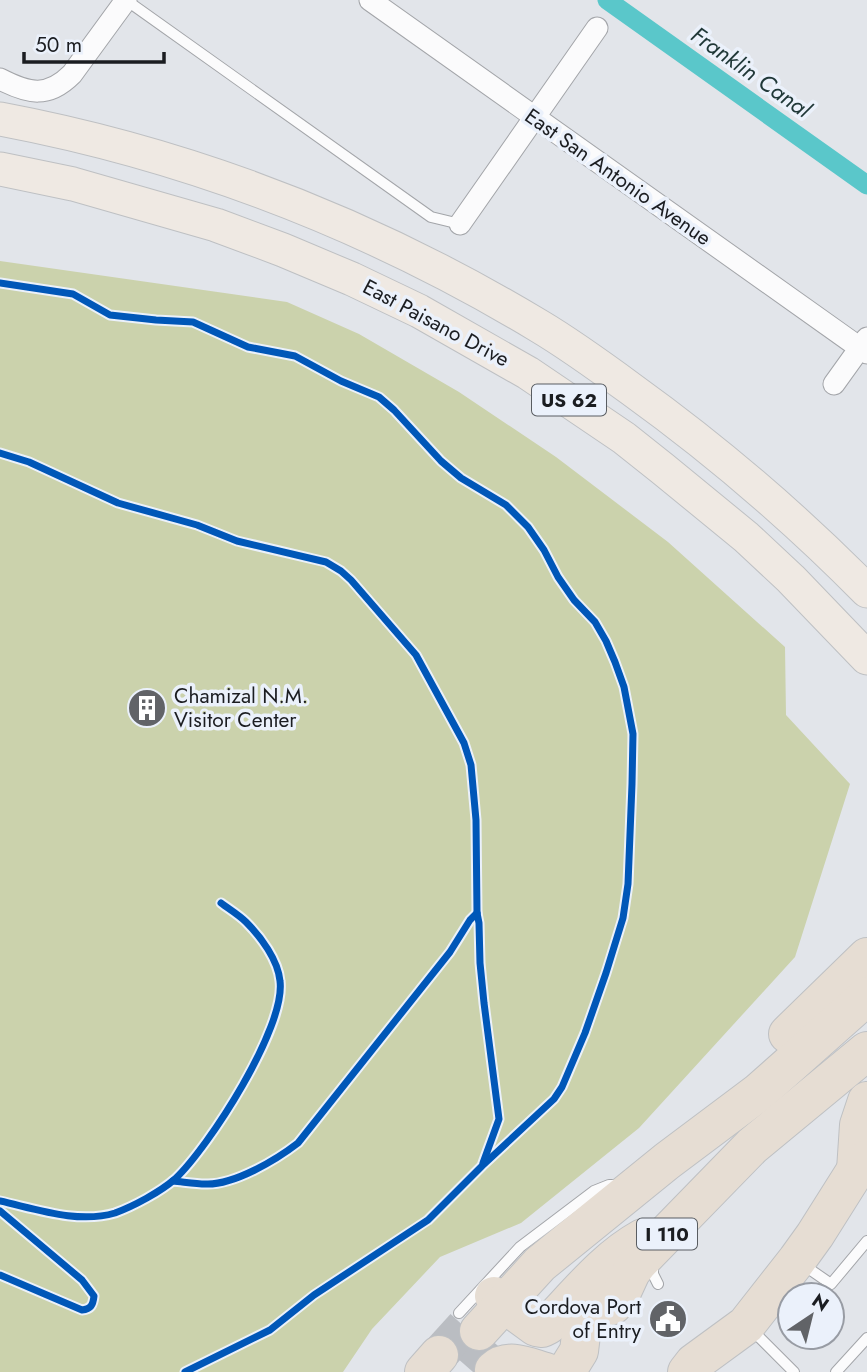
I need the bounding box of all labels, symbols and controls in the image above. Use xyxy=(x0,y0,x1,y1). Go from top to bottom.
water label: Franklin Canal xyxy=(684,18,819,126)
scale bar xyxy=(24,21,164,65)
text: 50 m xyxy=(35,30,82,60)
street label: East San Antonio Avenue xyxy=(519,101,717,253)
street label: East Paisano Drive xyxy=(357,272,515,374)
road number: US 62 xyxy=(532,384,606,416)
place label: Chamizal N.M. Visitor Center xyxy=(174,681,308,735)
building icon: Chamizal N.M. Visitor Center xyxy=(126,687,168,729)
road number: I 110 xyxy=(637,1218,697,1250)
north arrow xyxy=(776,1281,846,1351)
text: N xyxy=(807,1287,834,1318)
place label: Cordova Port of Entry xyxy=(525,1292,642,1346)
public building icon: Cordova Port of Entry xyxy=(647,1298,689,1340)

